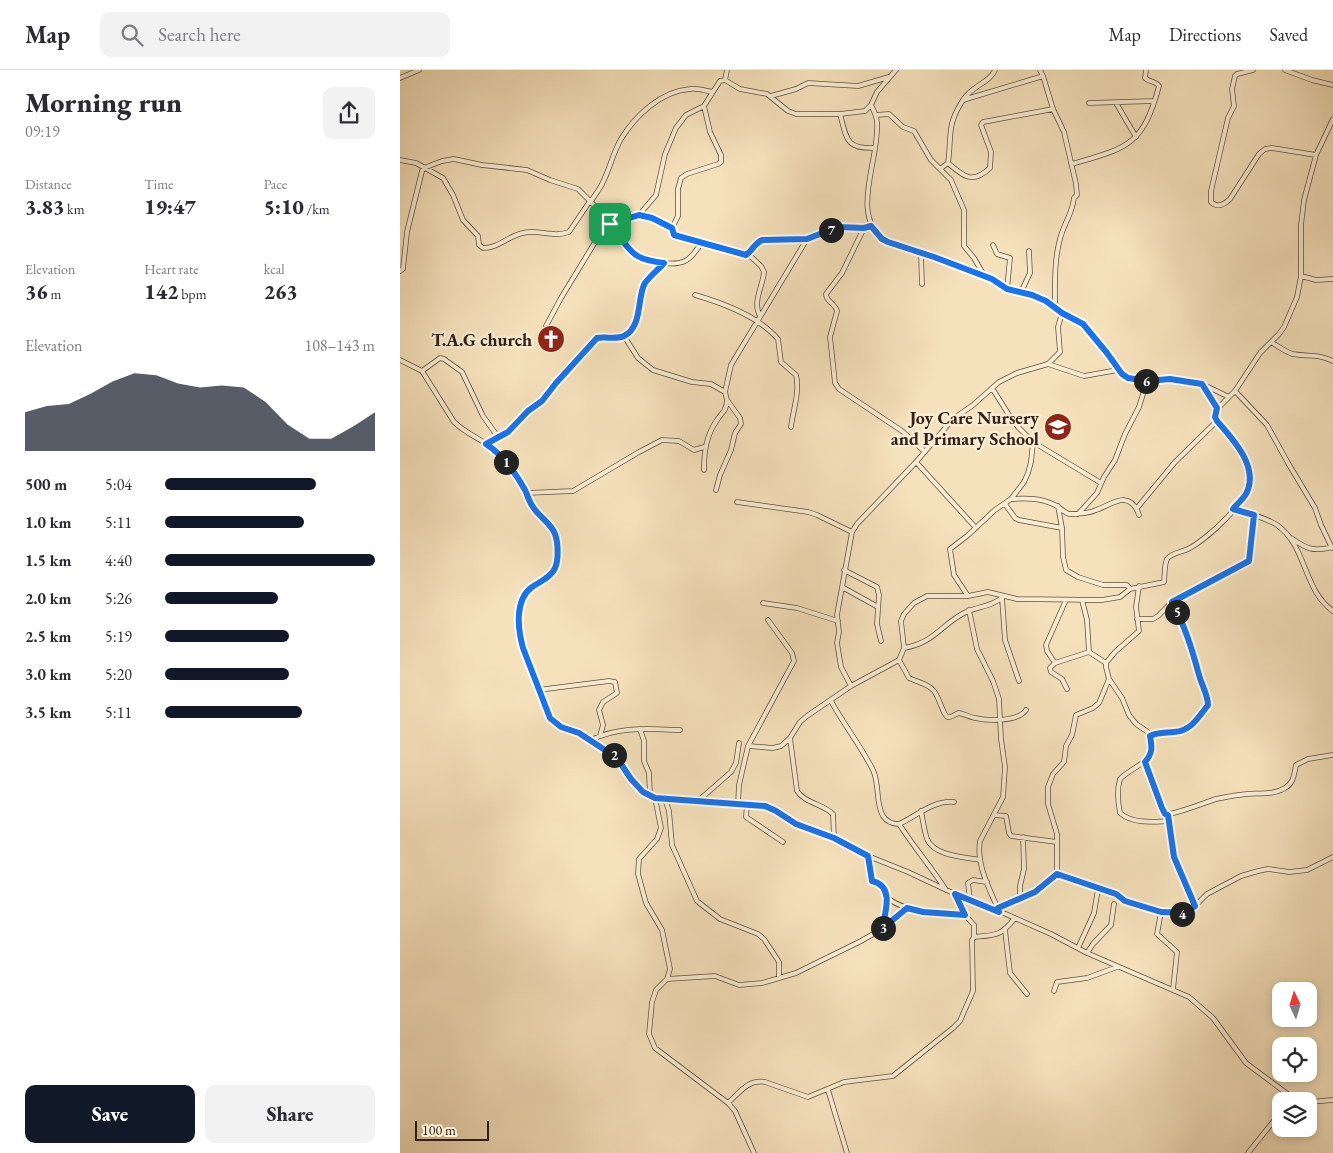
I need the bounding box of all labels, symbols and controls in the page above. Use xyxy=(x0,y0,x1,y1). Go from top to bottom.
search box xyxy=(100,12,450,57)
text: Map xyxy=(25,19,70,50)
icon: search xyxy=(118,21,146,49)
text: Search here xyxy=(158,22,241,47)
text: Map xyxy=(1109,23,1141,46)
text: Directions xyxy=(1169,23,1241,46)
text: Saved xyxy=(1269,23,1308,46)
text: Morning run xyxy=(25,84,182,120)
button: share xyxy=(323,87,375,139)
text: 09:19 xyxy=(25,121,60,142)
text: Distance xyxy=(25,175,72,193)
text: Time xyxy=(144,175,174,193)
text: Pace xyxy=(264,175,287,193)
text: 3.83 xyxy=(25,193,64,220)
text: 19:47 xyxy=(144,193,196,220)
text: 5:10 xyxy=(264,193,304,220)
text: km xyxy=(64,200,85,218)
text: /km xyxy=(304,200,330,218)
pin xyxy=(589,203,631,245)
icon: arrive xyxy=(596,210,624,238)
pin: 7 xyxy=(818,218,844,242)
text: 7 xyxy=(828,221,835,239)
text: Elevation xyxy=(25,260,75,278)
text: Heart rate xyxy=(144,260,199,278)
text: kcal xyxy=(264,260,285,278)
text: 36 xyxy=(25,278,48,305)
text: 142 xyxy=(144,278,178,305)
text: 263 xyxy=(264,278,298,305)
text: m xyxy=(48,285,61,303)
text: bpm xyxy=(178,285,207,303)
church icon: T.A.G church xyxy=(536,324,566,354)
place label: T.A.G church xyxy=(431,328,532,351)
text: Elevation xyxy=(25,335,83,356)
text: 108–143 m xyxy=(304,335,375,356)
pin: 6 xyxy=(1134,368,1158,394)
text: 6 xyxy=(1143,372,1150,390)
place label: Joy Care Nursery and Primary School xyxy=(891,406,1039,450)
school or university icon: Joy Care Nursery and Primary School xyxy=(1043,412,1073,442)
pin: 1 xyxy=(494,450,518,474)
text: 1 xyxy=(503,453,510,471)
text: 500 m xyxy=(25,474,67,495)
text: 5:04 xyxy=(105,474,132,495)
text: 1.0 km xyxy=(25,512,71,533)
text: 5:11 xyxy=(105,512,132,533)
text: 1.5 km xyxy=(25,550,71,571)
text: 4:40 xyxy=(105,550,132,571)
text: 2.0 km xyxy=(25,588,71,609)
text: 5:26 xyxy=(105,588,132,609)
pin: 5 xyxy=(1164,600,1190,624)
text: 5 xyxy=(1174,603,1181,621)
text: 2.5 km xyxy=(25,626,71,647)
text: 5:19 xyxy=(105,626,132,647)
text: 3.0 km xyxy=(25,664,71,685)
text: 5:20 xyxy=(105,664,132,685)
text: 3.5 km xyxy=(25,702,71,723)
text: 5:11 xyxy=(105,702,132,723)
pin: 2 xyxy=(602,742,626,768)
text: 2 xyxy=(611,746,618,764)
pin: 4 xyxy=(1170,902,1194,926)
text: 4 xyxy=(1179,905,1186,923)
pin: 3 xyxy=(870,916,896,940)
text: 3 xyxy=(880,919,887,937)
north arrow xyxy=(1272,982,1318,1028)
map controls xyxy=(1272,982,1317,1137)
button: locate xyxy=(1272,1037,1317,1082)
button: Save xyxy=(25,1085,195,1143)
button: Share xyxy=(205,1085,375,1143)
button: layers xyxy=(1272,1092,1317,1137)
scale bar xyxy=(415,1118,489,1141)
text: 100 m xyxy=(422,1121,456,1139)

